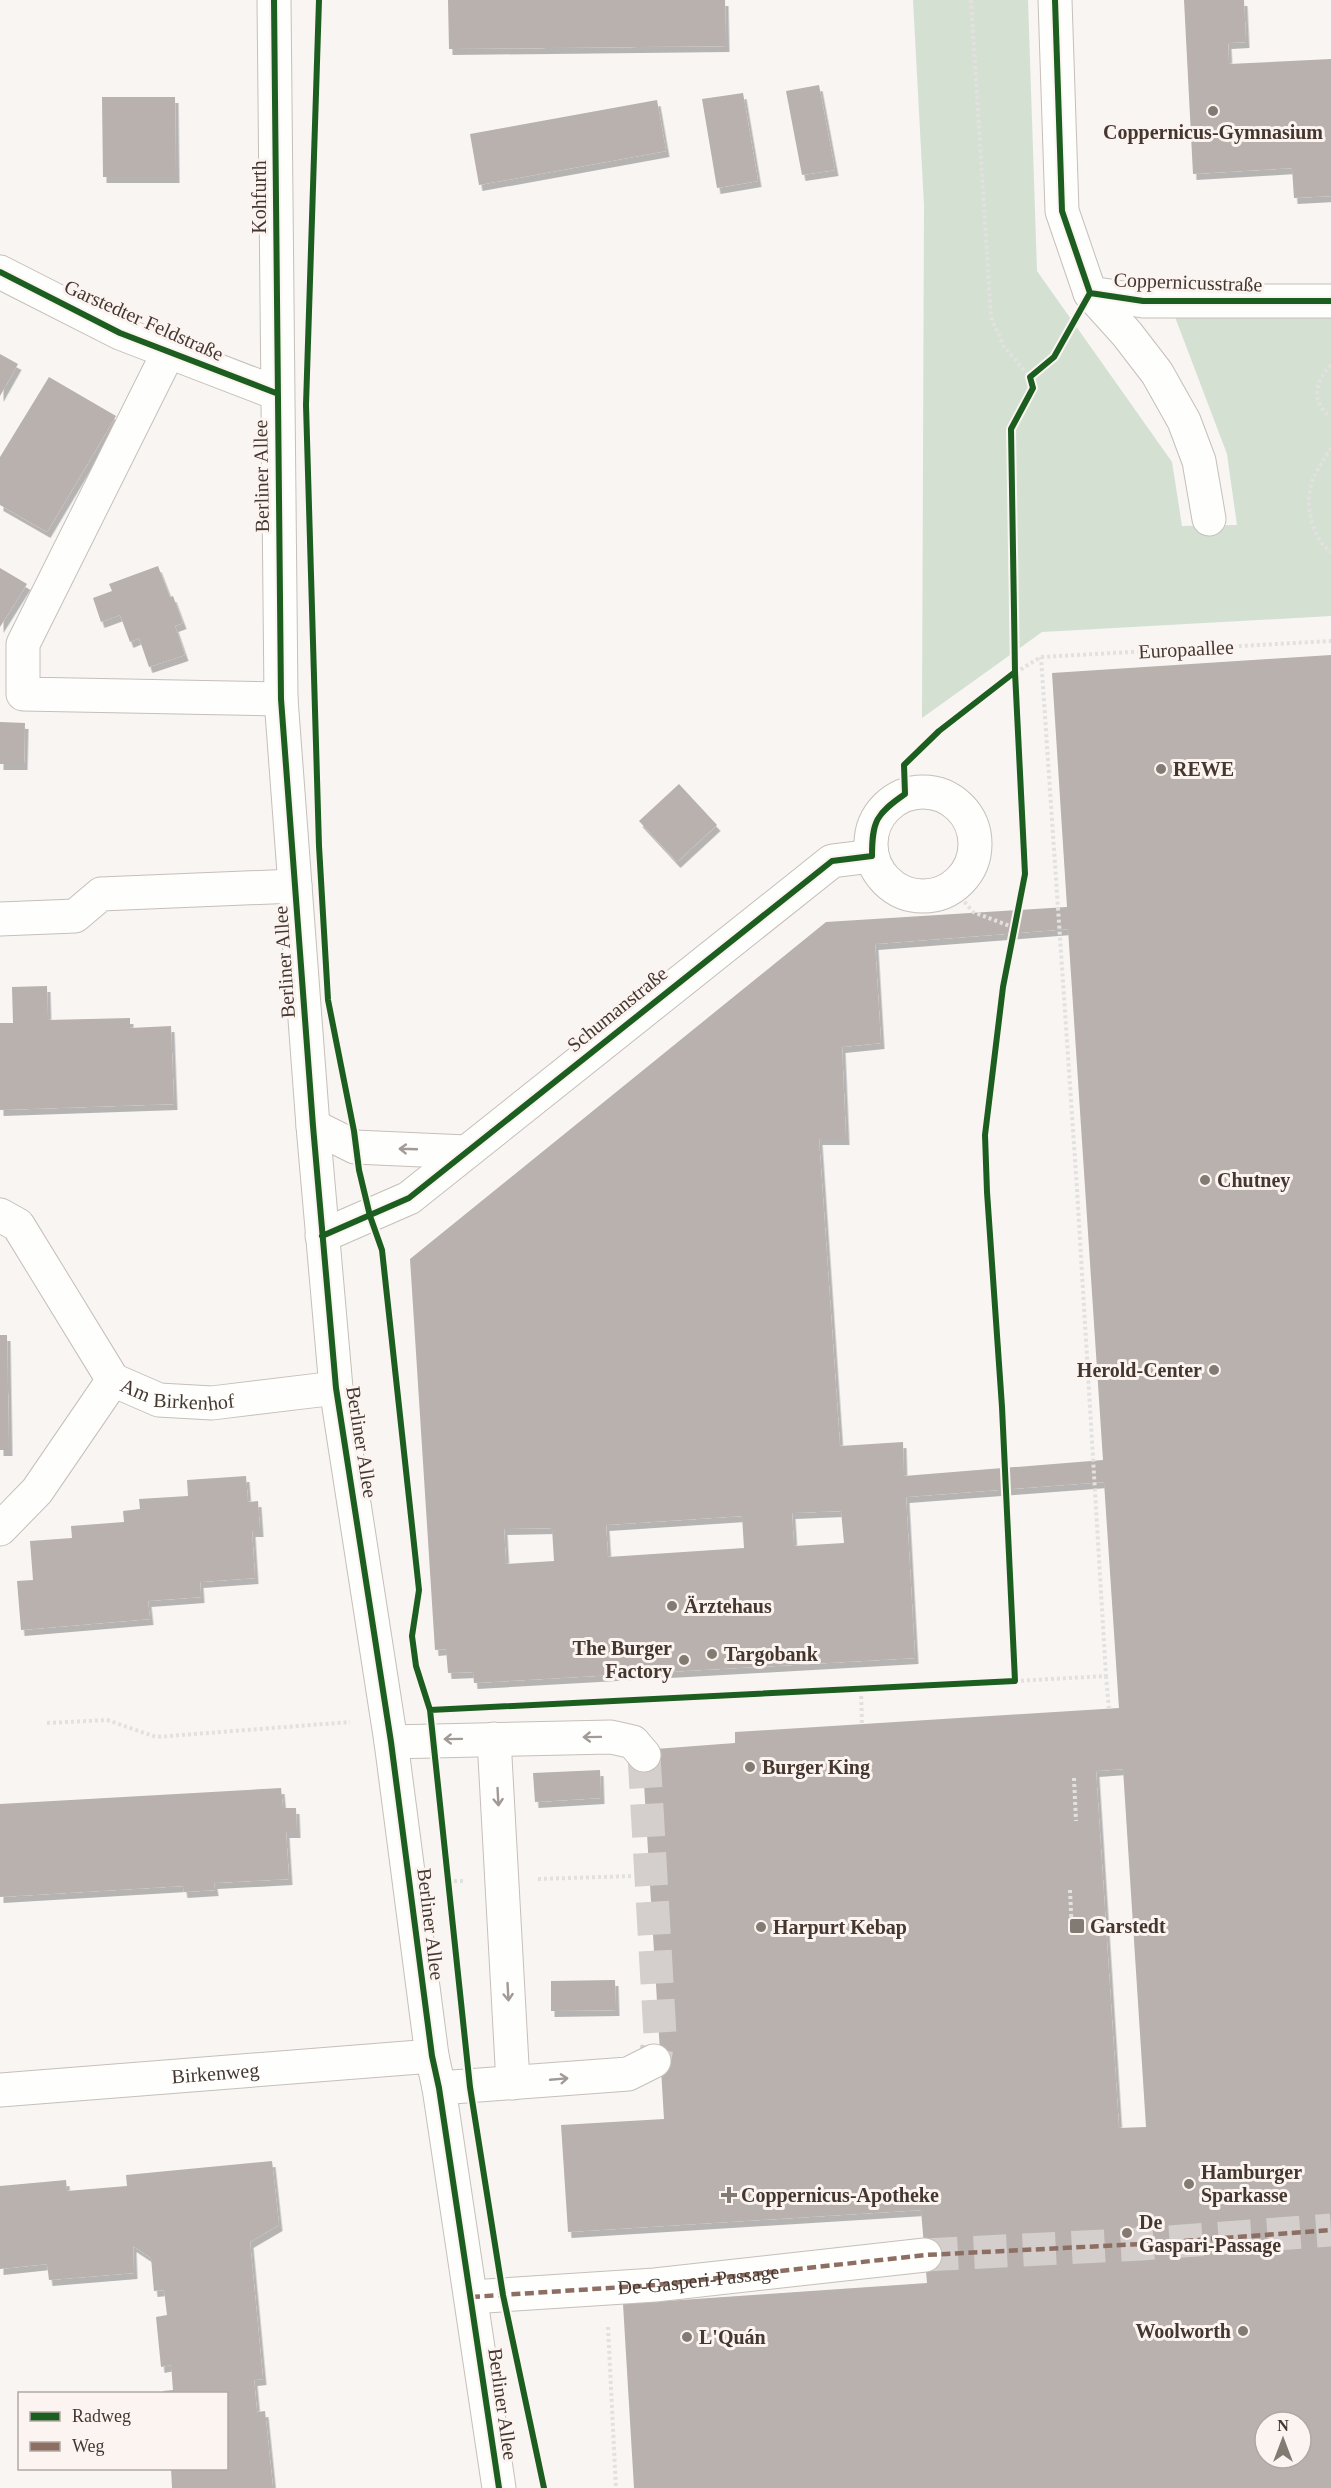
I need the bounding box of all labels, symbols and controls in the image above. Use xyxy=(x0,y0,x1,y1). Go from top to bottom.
marker: Coppernicus-Gymnasium xyxy=(1206,104,1220,118)
place label: Coppernicus-Gymnasium xyxy=(1103,121,1323,144)
street label: Kohfurth xyxy=(248,160,270,234)
street label: Coppernicusstraße xyxy=(1113,268,1263,297)
street label: Garstedter Feldstraße xyxy=(61,275,227,365)
street label: Berliner Allee xyxy=(249,419,273,533)
street label: Europaallee xyxy=(1138,636,1234,663)
place label: REWE xyxy=(1173,758,1234,780)
marker: REWE xyxy=(1154,762,1168,776)
street label: Berliner Allee xyxy=(269,905,299,1019)
street label: Schumanstraße xyxy=(563,962,671,1056)
one-way arrow xyxy=(398,1144,418,1155)
place label: Chutney xyxy=(1217,1169,1290,1192)
marker: Chutney xyxy=(1198,1173,1212,1187)
place label: Herold-Center xyxy=(1077,1359,1202,1381)
marker: Herold-Center xyxy=(1207,1363,1221,1377)
street label: Am Birkenhof xyxy=(117,1374,236,1414)
street label: Berliner Allee xyxy=(342,1385,382,1500)
place label: Ärztehaus xyxy=(684,1595,772,1617)
marker: Ärztehaus xyxy=(665,1599,679,1613)
place label: The Burger Factory xyxy=(573,1637,672,1683)
place label: Targobank xyxy=(724,1643,819,1666)
marker: Targobank xyxy=(705,1647,719,1661)
marker: The Burger Factory xyxy=(677,1653,691,1667)
one-way arrow xyxy=(583,1731,603,1743)
one-way arrow xyxy=(444,1734,464,1745)
place label: Burger King xyxy=(762,1756,870,1779)
marker: Burger King xyxy=(743,1760,757,1774)
one-way arrow xyxy=(492,1787,503,1807)
street label: Berliner Allee xyxy=(413,1867,449,1981)
place label: Garstedt xyxy=(1090,1915,1166,1937)
place label: Harpurt Kebap xyxy=(773,1916,907,1939)
marker: Garstedt xyxy=(1068,1917,1086,1935)
marker: Harpurt Kebap xyxy=(754,1920,768,1934)
one-way arrow xyxy=(503,1982,514,2002)
street label: Birkenweg xyxy=(171,2059,260,2087)
one-way arrow xyxy=(549,2073,568,2084)
place label: Hamburger Sparkasse xyxy=(1201,2161,1302,2207)
marker: Hamburger Sparkasse xyxy=(1182,2177,1196,2191)
place label: Coppernicus-Apotheke xyxy=(741,2184,939,2207)
marker: Coppernicus-Apotheke xyxy=(722,2188,736,2202)
place label: De Gaspari-Passage xyxy=(1139,2211,1281,2257)
marker: De Gaspari-Passage xyxy=(1120,2226,1134,2240)
street label: De-Gasperi-Passage xyxy=(617,2260,780,2298)
place label: Woolworth xyxy=(1135,2320,1231,2342)
marker: Woolworth xyxy=(1236,2324,1250,2338)
place label: L'Quán xyxy=(699,2326,766,2348)
marker: L'Quán xyxy=(680,2330,694,2344)
street label: Berliner Allee xyxy=(484,2347,522,2461)
legend xyxy=(18,2392,228,2470)
text: Radweg xyxy=(72,2406,131,2426)
north arrow xyxy=(1253,2410,1313,2470)
text: N xyxy=(1277,2417,1289,2434)
text: Weg xyxy=(72,2436,105,2456)

